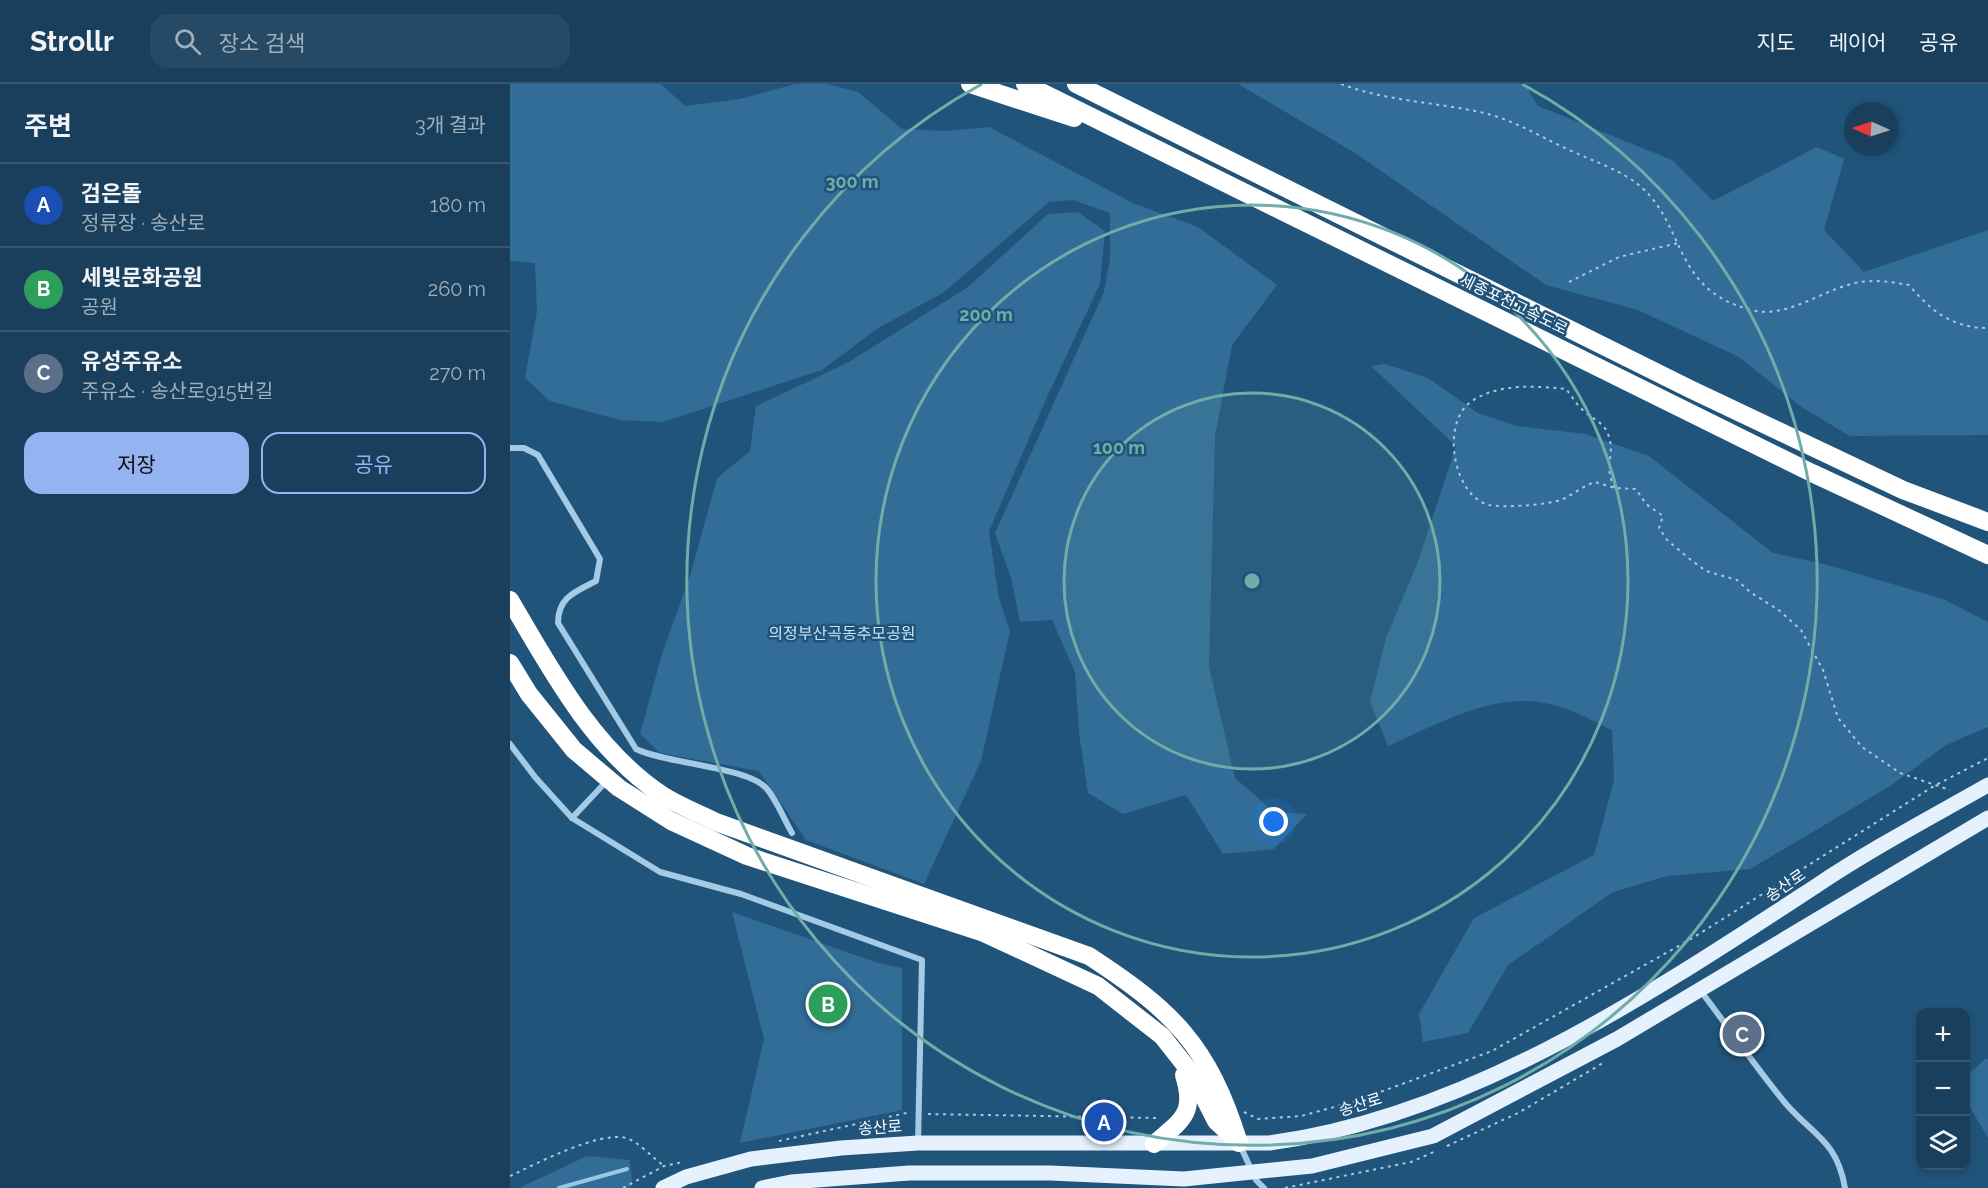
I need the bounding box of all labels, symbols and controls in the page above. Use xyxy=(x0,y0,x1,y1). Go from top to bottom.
search box xyxy=(150,14,570,68)
text: Strollr xyxy=(30,25,114,58)
icon: search xyxy=(171,25,204,58)
text: 장소 검색 xyxy=(219,30,305,56)
text: 지도 xyxy=(1757,30,1795,55)
text: 레이어 xyxy=(1828,30,1886,55)
text: 공유 xyxy=(1919,30,1958,55)
north arrow xyxy=(1844,102,1898,156)
text: 주변 xyxy=(24,111,72,141)
text: 3개 결과 xyxy=(415,113,486,137)
text: 300 m xyxy=(825,171,879,192)
text: 검은돌 xyxy=(81,180,142,206)
text: A xyxy=(37,193,50,217)
text: 180 m xyxy=(430,193,486,217)
text: 정류장 · 송산로 xyxy=(81,211,205,235)
text: 세빛문화공원 xyxy=(81,264,202,290)
street label: 세종포천고속도로 xyxy=(1457,270,1571,339)
text: B xyxy=(37,277,50,301)
text: 260 m xyxy=(428,277,486,301)
text: 공원 xyxy=(81,295,118,319)
text: 200 m xyxy=(959,304,1013,325)
text: 유성주유소 xyxy=(81,348,182,374)
text: C xyxy=(37,361,50,385)
text: 270 m xyxy=(429,361,486,385)
text: 주유소 · 송산로915번길 xyxy=(81,379,273,403)
button: 저장 xyxy=(24,432,249,494)
button: 공유 xyxy=(261,432,486,494)
text: 100 m xyxy=(1093,437,1145,458)
centre of rings xyxy=(1242,571,1262,591)
park label: 의정부산곡동추모공원 xyxy=(768,624,916,643)
your location xyxy=(1259,807,1288,836)
street label: 송산로 xyxy=(1762,865,1809,906)
pin: B xyxy=(808,982,848,1026)
map controls xyxy=(1916,1008,1970,1170)
button: + xyxy=(1916,1008,1970,1062)
pin: C xyxy=(1722,1012,1762,1056)
button: − xyxy=(1916,1062,1970,1116)
street label: 송산로 xyxy=(1336,1089,1384,1120)
pin: A xyxy=(1084,1100,1124,1144)
street label: 송산로 xyxy=(857,1116,903,1139)
button: layers xyxy=(1916,1116,1970,1170)

